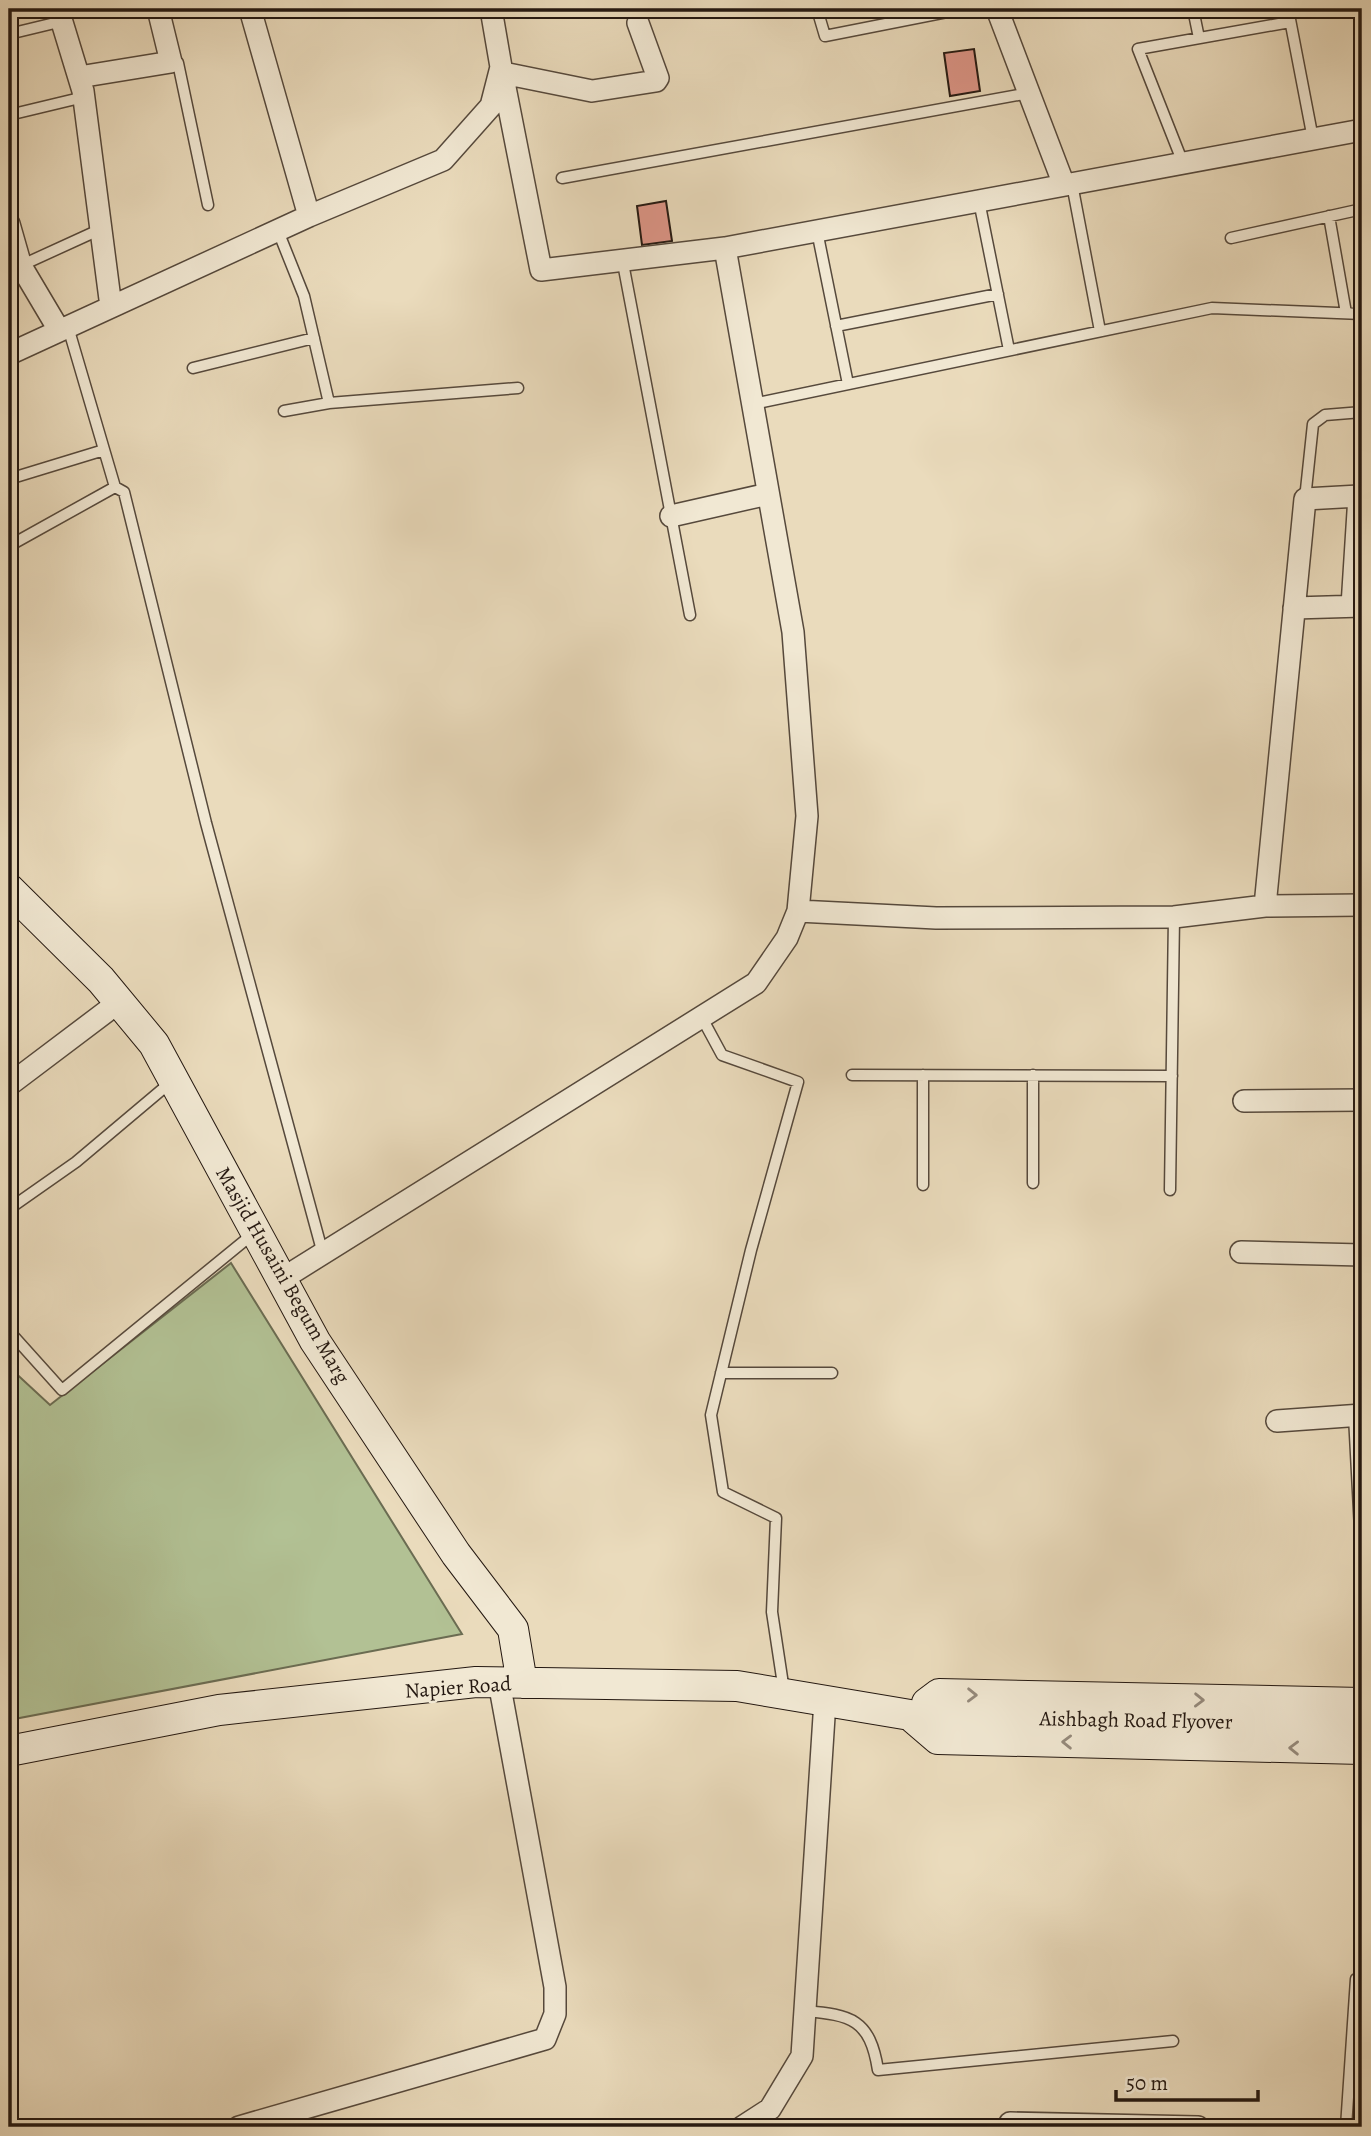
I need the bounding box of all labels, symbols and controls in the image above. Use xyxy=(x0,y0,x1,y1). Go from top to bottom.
street label: Masjid Husaini Begum Marg xyxy=(209,1161,357,1389)
street label: Napier Road xyxy=(404,1669,513,1705)
one-way arrow xyxy=(967,1687,977,1703)
one-way arrow xyxy=(1194,1692,1205,1708)
street label: Aishbagh Road Flyover xyxy=(1038,1704,1233,1736)
one-way arrow xyxy=(1061,1734,1071,1750)
one-way arrow xyxy=(1288,1740,1299,1755)
scale bar xyxy=(1116,2059,1257,2103)
text: 50 m xyxy=(1126,2069,1168,2097)

